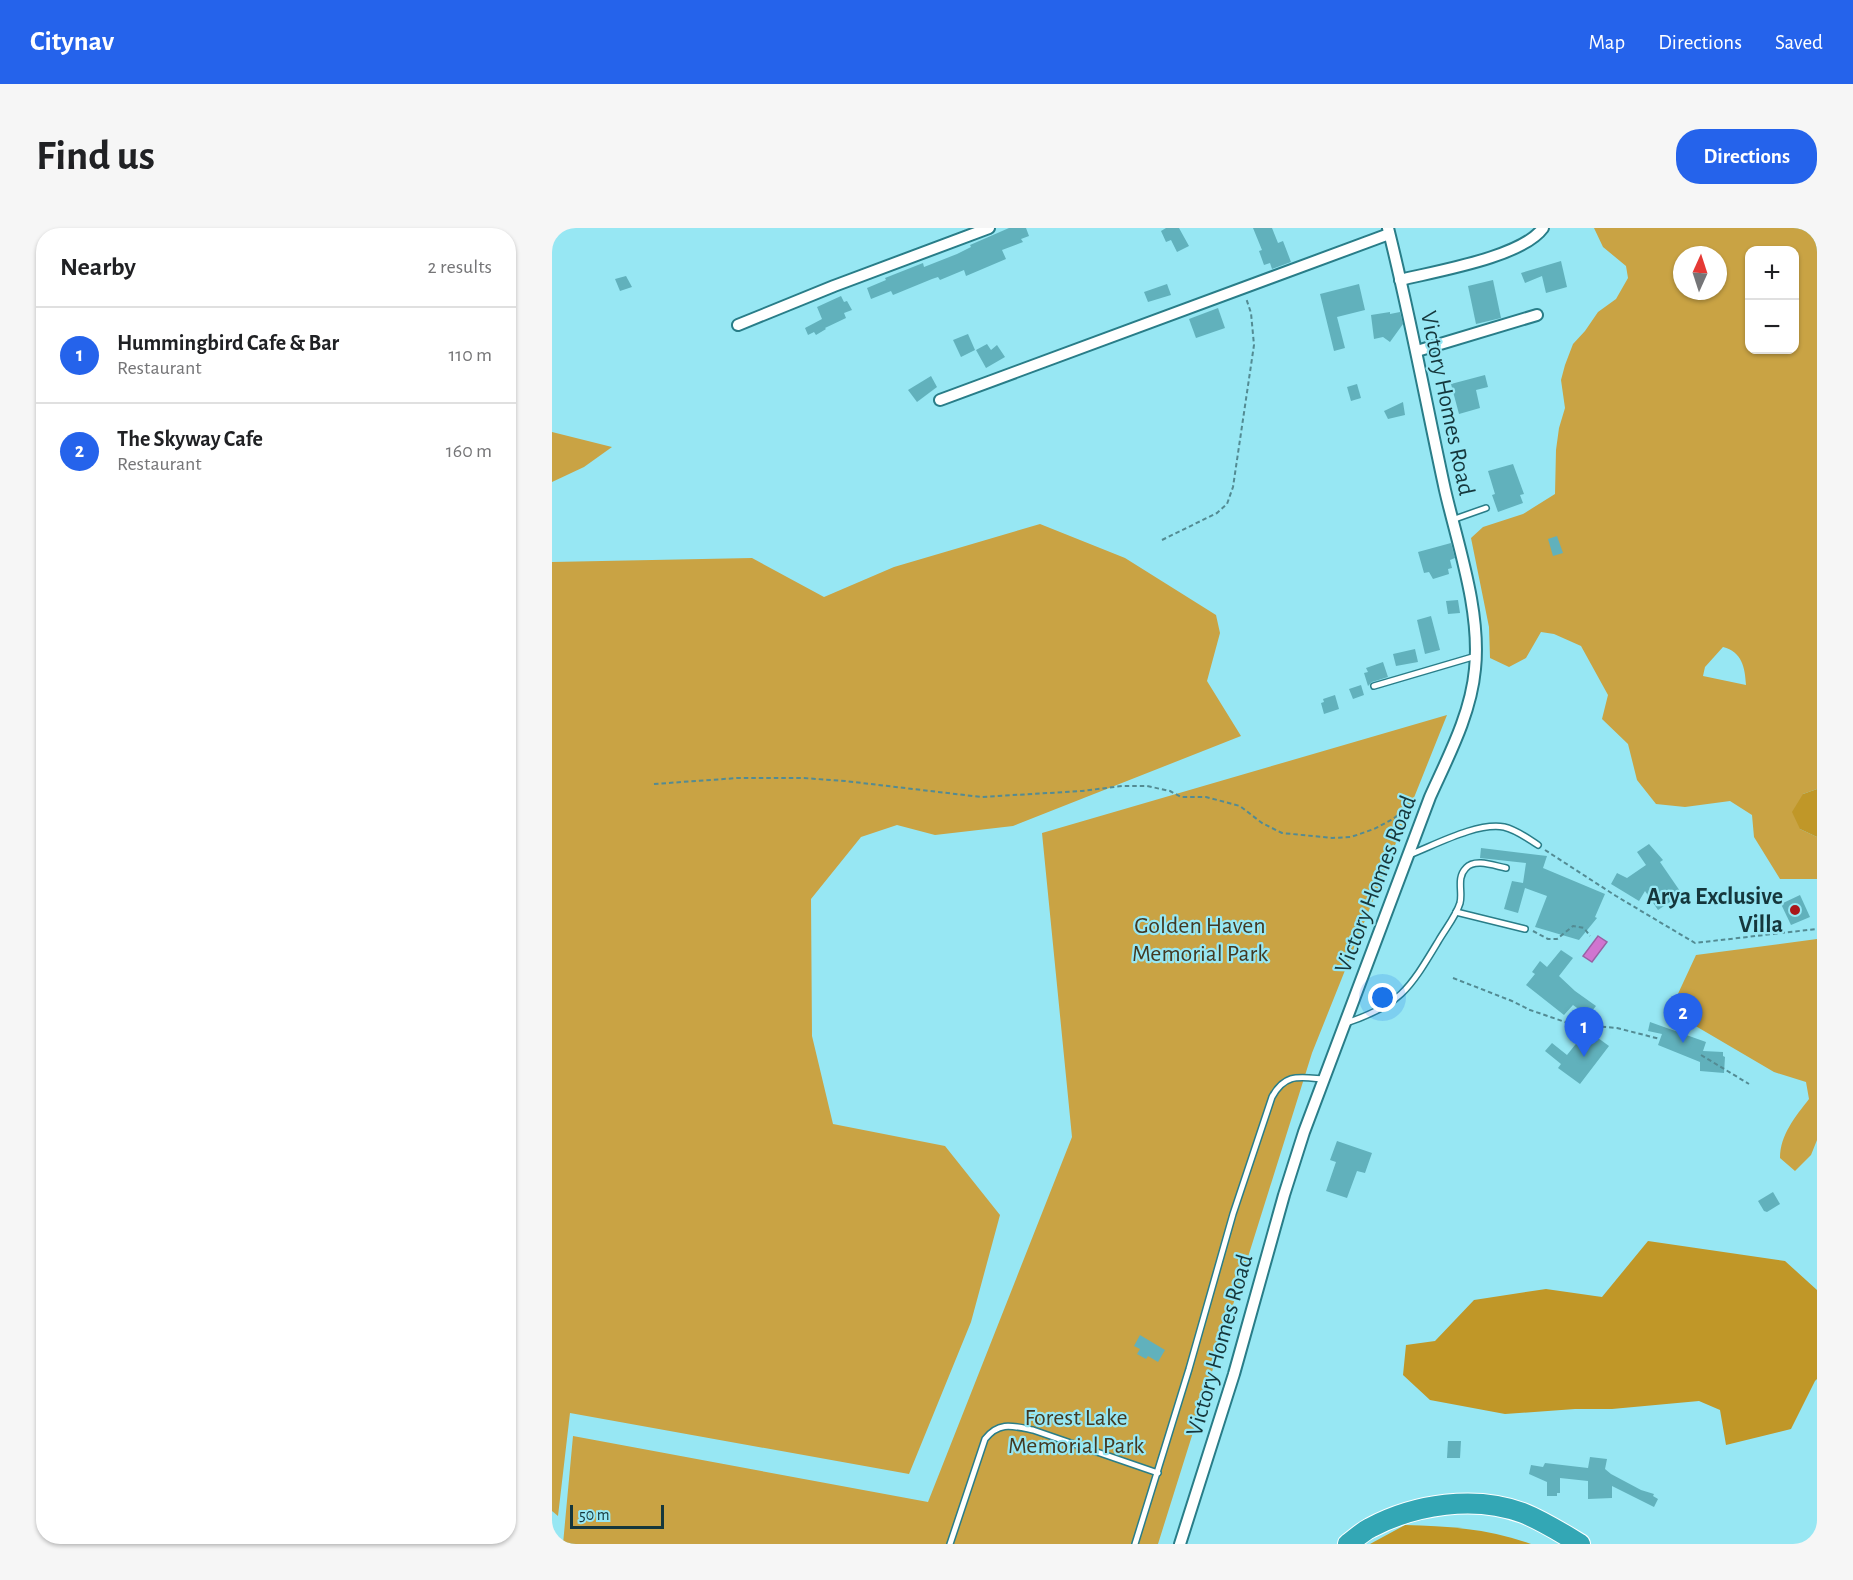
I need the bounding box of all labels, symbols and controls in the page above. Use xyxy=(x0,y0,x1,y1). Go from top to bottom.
text: Citynav xyxy=(30,28,114,56)
text: Map xyxy=(1589,32,1625,53)
text: Directions xyxy=(1658,32,1742,53)
text: Saved xyxy=(1775,32,1823,53)
button: Directions xyxy=(1676,129,1817,184)
text: Find us xyxy=(36,135,155,177)
north arrow xyxy=(1673,246,1727,300)
map controls xyxy=(1745,246,1799,354)
button: + xyxy=(1745,246,1799,300)
text: Nearby xyxy=(60,254,136,280)
text: 2 results xyxy=(428,257,492,277)
button: − xyxy=(1745,300,1799,354)
street label: Victory Homes Road xyxy=(1416,309,1478,498)
text: Hummingbird Cafe & Bar xyxy=(117,332,339,354)
text: 1 xyxy=(76,345,83,365)
text: 110 m xyxy=(448,345,492,365)
text: Restaurant xyxy=(117,358,202,378)
text: The Skyway Cafe xyxy=(117,428,263,450)
text: 2 xyxy=(75,441,84,461)
text: 160 m xyxy=(446,441,492,461)
text: Restaurant xyxy=(117,454,202,474)
street label: Victory Homes Road xyxy=(1331,792,1421,976)
place label: Arya Exclusive Villa xyxy=(1647,885,1783,937)
marker: Arya Exclusive Villa xyxy=(1788,903,1802,917)
park label: Golden Haven Memorial Park xyxy=(1132,914,1268,966)
your location xyxy=(1368,983,1397,1012)
pin: 2 xyxy=(1664,994,1702,1043)
pin: 1 xyxy=(1564,1008,1604,1057)
street label: Victory Homes Road xyxy=(1183,1252,1257,1439)
park label: Forest Lake Memorial Park xyxy=(1008,1406,1144,1458)
scale bar xyxy=(570,1502,664,1530)
text: 50 m xyxy=(579,1507,610,1523)

